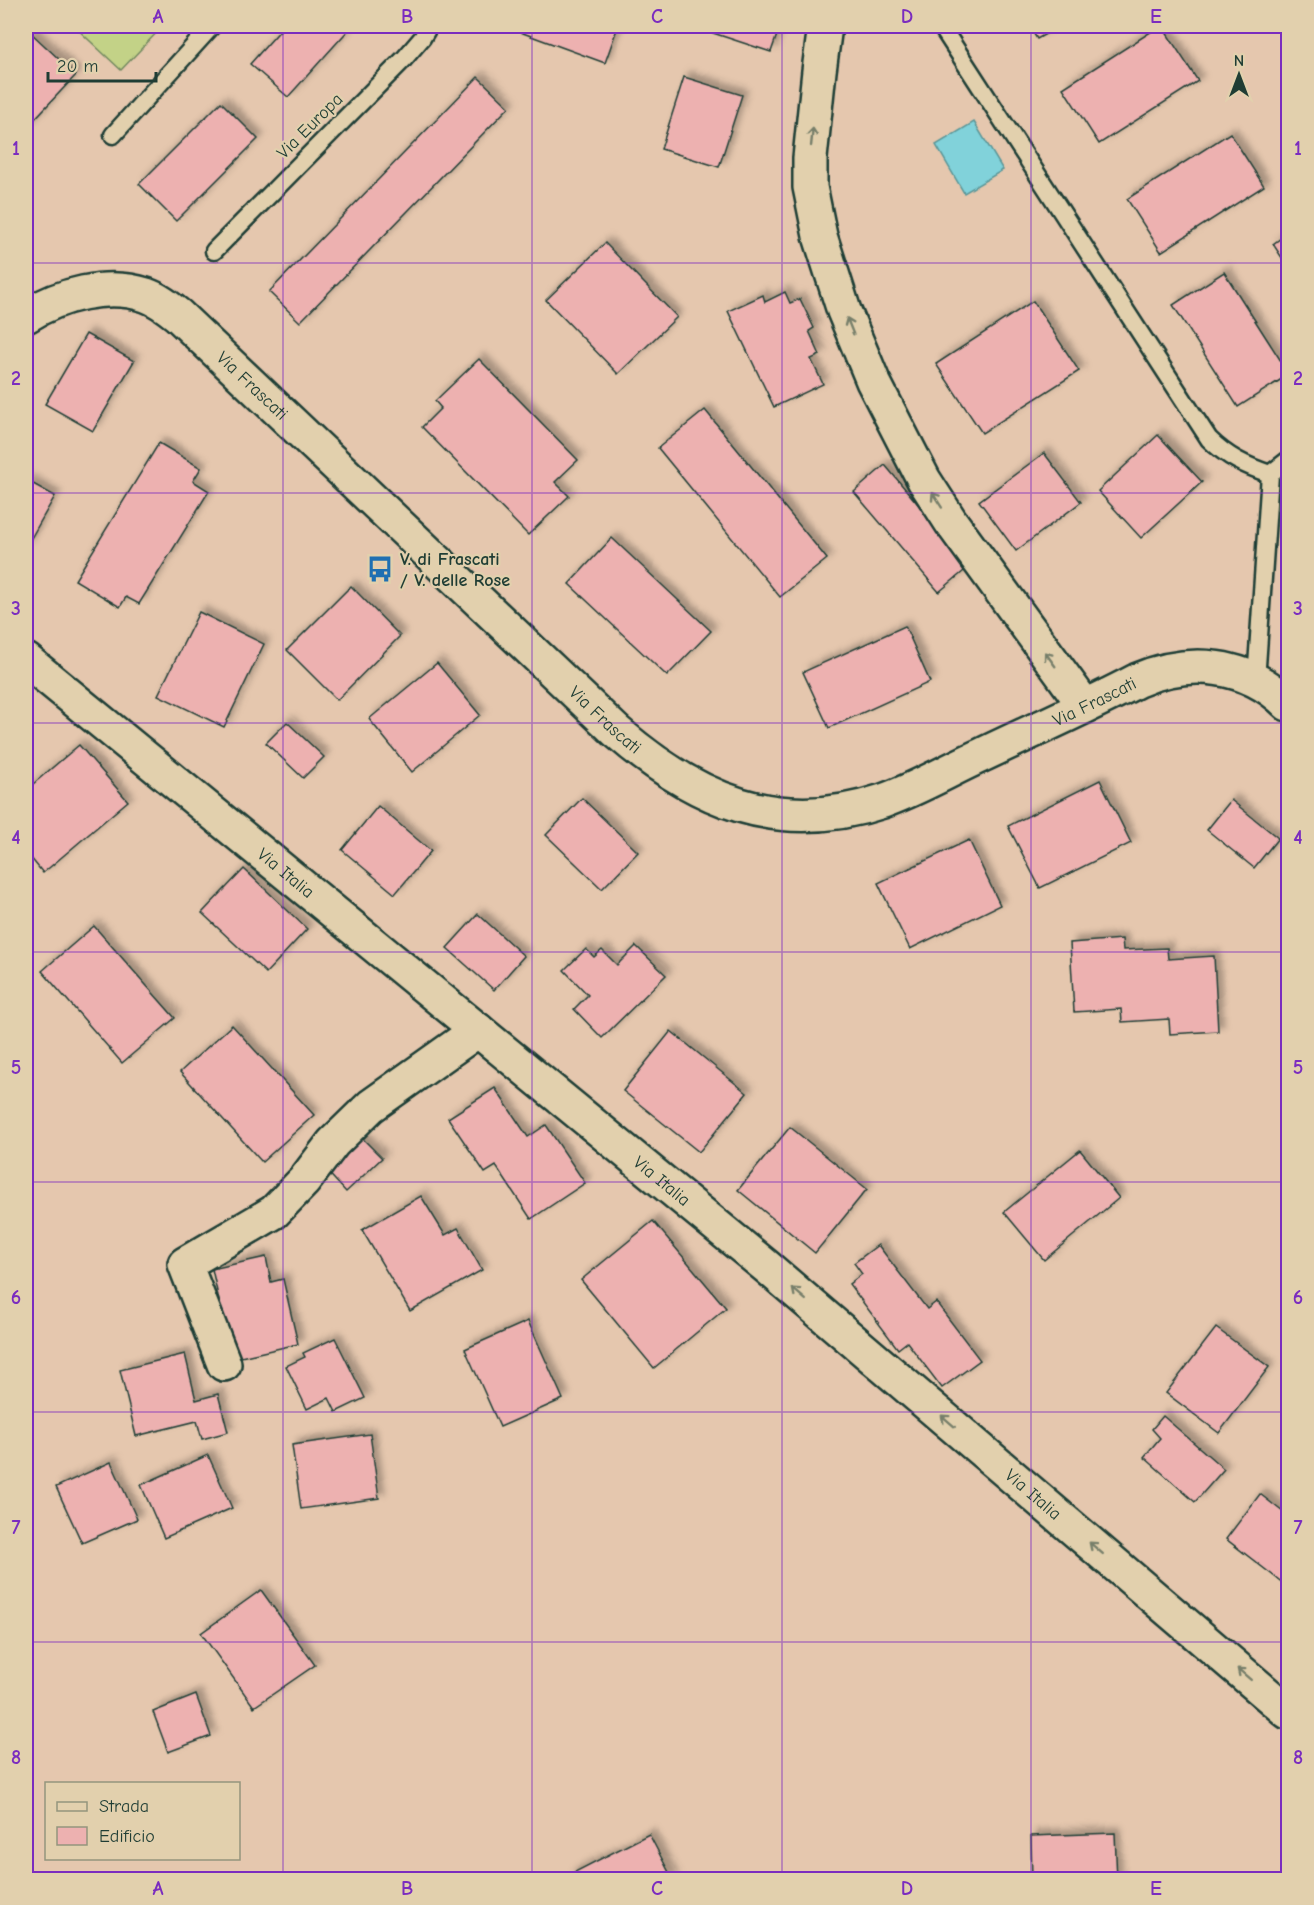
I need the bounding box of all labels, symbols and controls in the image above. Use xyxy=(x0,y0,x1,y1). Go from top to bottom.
text: A xyxy=(152,5,164,28)
text: B xyxy=(401,5,413,28)
text: C xyxy=(651,5,663,28)
text: D xyxy=(901,5,913,28)
text: E xyxy=(1150,5,1162,28)
scale bar xyxy=(48,45,156,83)
north arrow xyxy=(1209,45,1269,105)
text: N xyxy=(1234,52,1244,70)
text: 20 m xyxy=(57,56,98,77)
street label: Via Europa xyxy=(273,89,347,163)
one-way arrow xyxy=(807,128,818,148)
text: 1 xyxy=(12,137,20,160)
text: 1 xyxy=(1294,137,1302,160)
one-way arrow xyxy=(844,317,855,336)
street label: Via Frascati xyxy=(212,347,292,424)
text: 2 xyxy=(11,367,21,390)
text: 2 xyxy=(1293,367,1303,390)
one-way arrow xyxy=(931,492,943,509)
place label: V. di Frascati / V. delle Rose xyxy=(400,549,510,591)
bus stop icon: V. di Frascati / V. delle Rose xyxy=(365,554,395,584)
text: 3 xyxy=(11,597,21,620)
text: 3 xyxy=(1293,597,1303,620)
one-way arrow xyxy=(1044,651,1056,667)
street label: Via Frascati xyxy=(1049,672,1140,731)
street label: Via Frascati xyxy=(565,682,645,758)
text: 4 xyxy=(11,826,21,849)
text: 4 xyxy=(1293,826,1303,849)
street label: Via Italia xyxy=(253,843,319,902)
text: 5 xyxy=(11,1056,21,1079)
text: 5 xyxy=(1293,1056,1303,1079)
street label: Via Italia xyxy=(629,1151,695,1210)
text: 6 xyxy=(11,1286,21,1309)
text: 6 xyxy=(1293,1286,1303,1309)
one-way arrow xyxy=(791,1288,807,1301)
one-way arrow xyxy=(940,1414,955,1428)
street label: Via Italia xyxy=(1001,1465,1066,1524)
text: 7 xyxy=(12,1516,21,1539)
text: 7 xyxy=(1294,1516,1303,1539)
one-way arrow xyxy=(1089,1541,1104,1555)
one-way arrow xyxy=(1236,1668,1252,1681)
text: 8 xyxy=(11,1746,21,1769)
text: 8 xyxy=(1293,1746,1303,1769)
legend xyxy=(45,1782,240,1860)
text: Strada xyxy=(99,1796,149,1817)
text: Edificio xyxy=(99,1826,155,1847)
text: A xyxy=(152,1877,164,1900)
text: B xyxy=(401,1877,413,1900)
text: C xyxy=(651,1877,663,1900)
text: D xyxy=(901,1877,913,1900)
text: E xyxy=(1150,1877,1162,1900)

